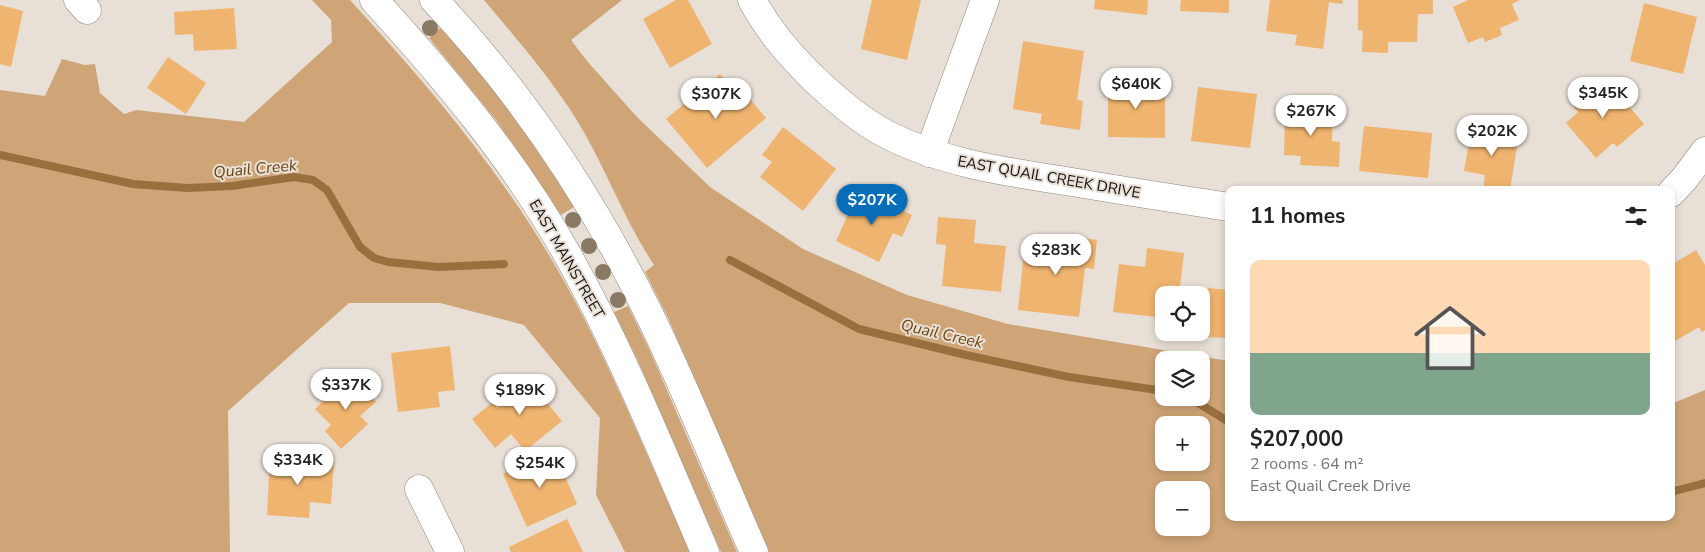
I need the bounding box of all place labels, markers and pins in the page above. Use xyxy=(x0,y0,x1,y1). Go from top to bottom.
pin: $640K xyxy=(1101,68,1171,110)
pin: $345K xyxy=(1568,76,1638,119)
pin: $307K xyxy=(681,78,751,120)
pin: $267K xyxy=(1276,94,1346,137)
pin: $202K xyxy=(1457,114,1527,157)
pin: $207K xyxy=(837,184,907,226)
pin: $283K xyxy=(1021,234,1091,276)
pin: $337K xyxy=(311,368,381,411)
pin: $189K xyxy=(485,374,555,416)
pin: $334K xyxy=(263,444,333,486)
pin: $254K xyxy=(505,446,575,489)

